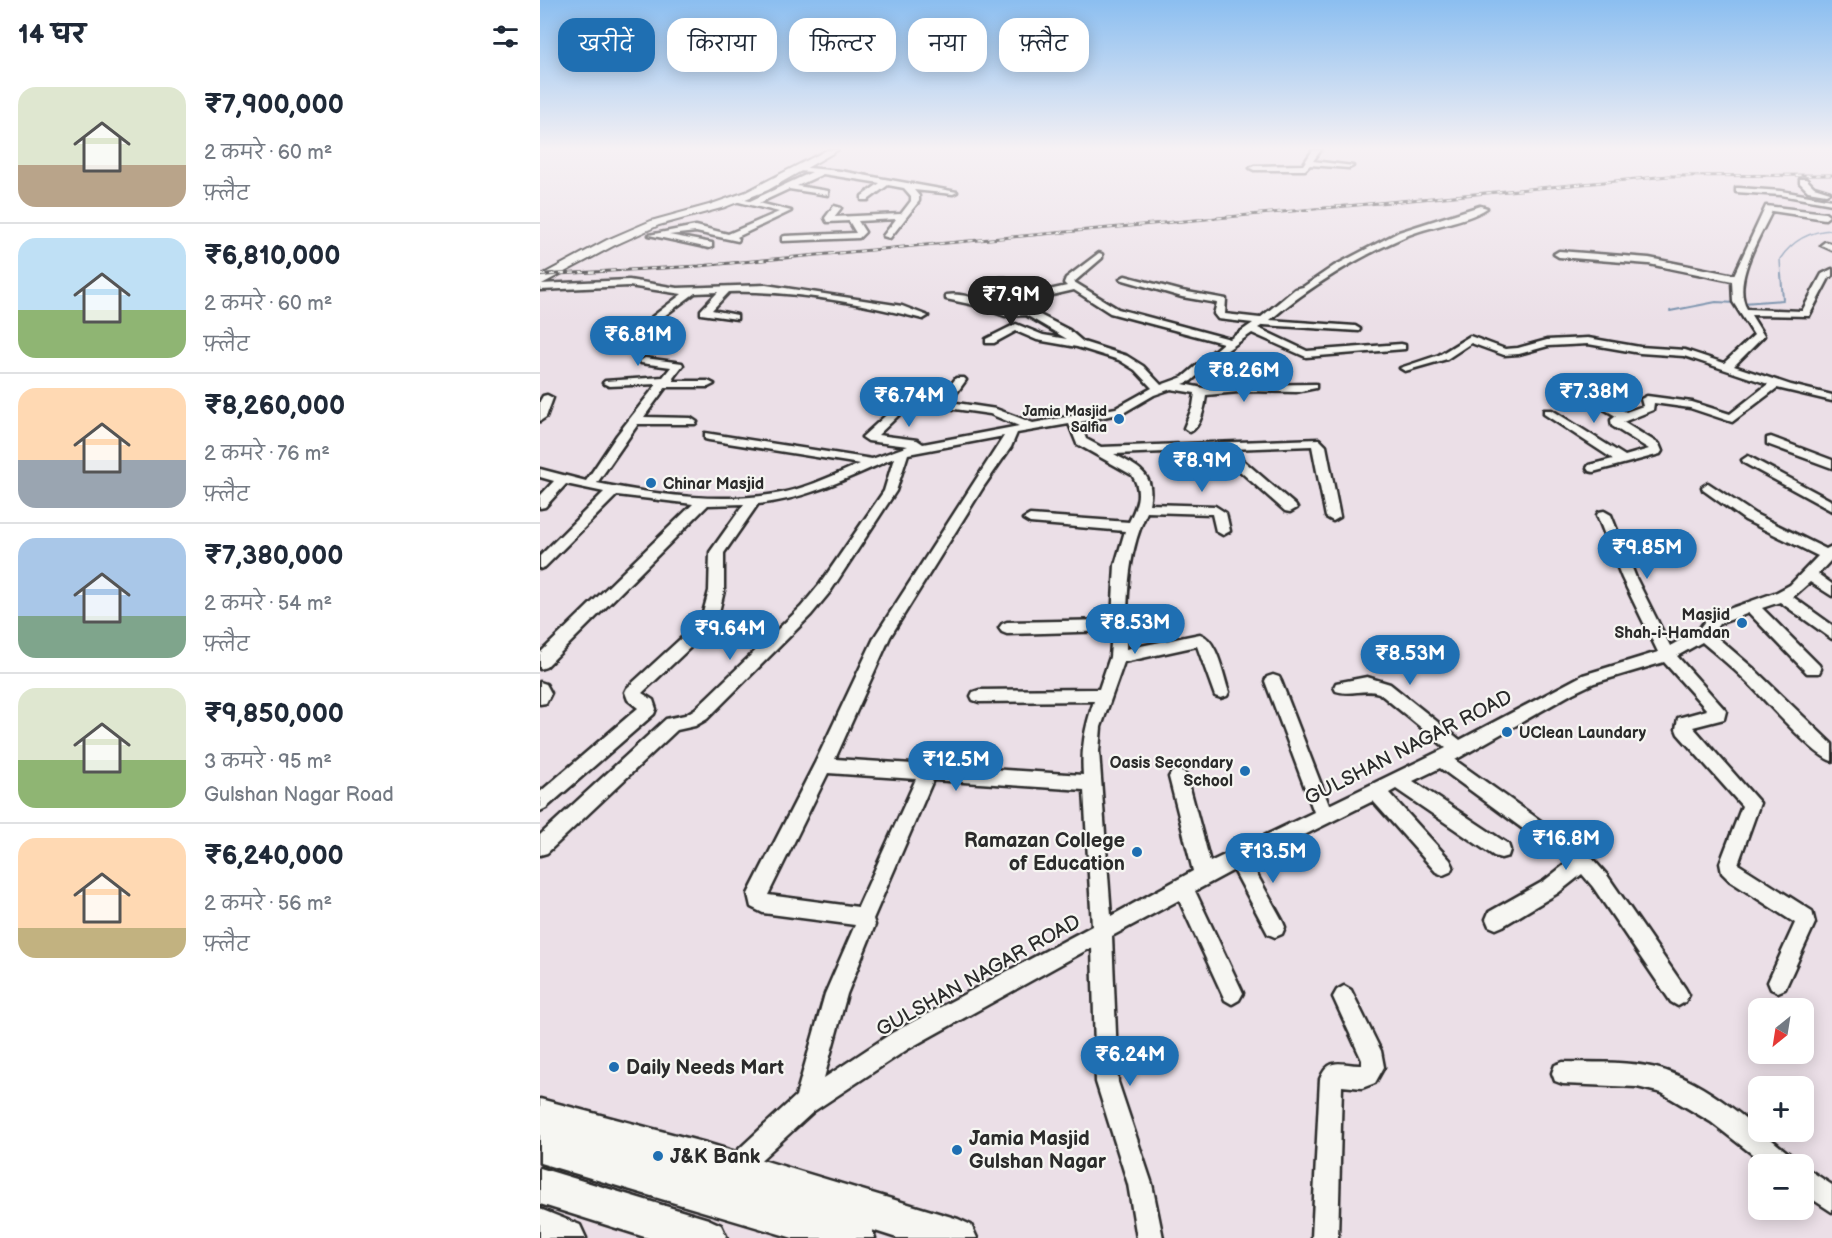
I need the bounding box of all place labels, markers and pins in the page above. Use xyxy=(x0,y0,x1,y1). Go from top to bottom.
pin: ₹7.9M xyxy=(969,276,1053,327)
pin: ₹6.81M xyxy=(589,316,687,367)
pin: ₹8.26M xyxy=(1195,352,1293,403)
pin: ₹7.38M xyxy=(1545,373,1643,424)
pin: ₹6.74M xyxy=(860,377,958,428)
place label: Jamia Masjid Salfia xyxy=(1022,403,1107,436)
marker: Jamia Masjid Salfia xyxy=(1112,412,1126,426)
pin: ₹8.9M xyxy=(1160,442,1244,493)
place label: Chinar Masjid xyxy=(663,475,764,494)
marker: Chinar Masjid xyxy=(644,476,658,490)
pin: ₹9.85M xyxy=(1598,529,1696,580)
pin: ₹8.53M xyxy=(1086,604,1184,655)
place label: Masjid Shah-i-Hamdan xyxy=(1614,606,1730,643)
pin: ₹9.64M xyxy=(681,610,779,661)
marker: Masjid Shah-i-Hamdan xyxy=(1735,616,1749,630)
pin: ₹8.53M xyxy=(1361,635,1459,686)
place label: UClean Laundary xyxy=(1519,724,1647,743)
marker: UClean Laundary xyxy=(1500,725,1514,739)
pin: ₹12.5M xyxy=(907,741,1005,792)
place label: Oasis Secondary School xyxy=(1110,754,1234,791)
marker: Oasis Secondary School xyxy=(1238,764,1252,778)
pin: ₹16.8M xyxy=(1517,820,1615,871)
place label: Ramazan College of Education xyxy=(964,829,1125,876)
pin: ₹13.5M xyxy=(1224,833,1322,884)
marker: Ramazan College of Education xyxy=(1130,845,1144,859)
pin: ₹6.24M xyxy=(1081,1036,1179,1087)
place label: Daily Needs Mart xyxy=(626,1056,784,1080)
marker: Daily Needs Mart xyxy=(607,1060,621,1074)
place label: Jamia Masjid Gulshan Nagar xyxy=(969,1127,1107,1174)
marker: Jamia Masjid Gulshan Nagar xyxy=(950,1143,964,1157)
place label: J&K Bank xyxy=(670,1145,761,1169)
marker: J&K Bank xyxy=(651,1149,665,1163)

